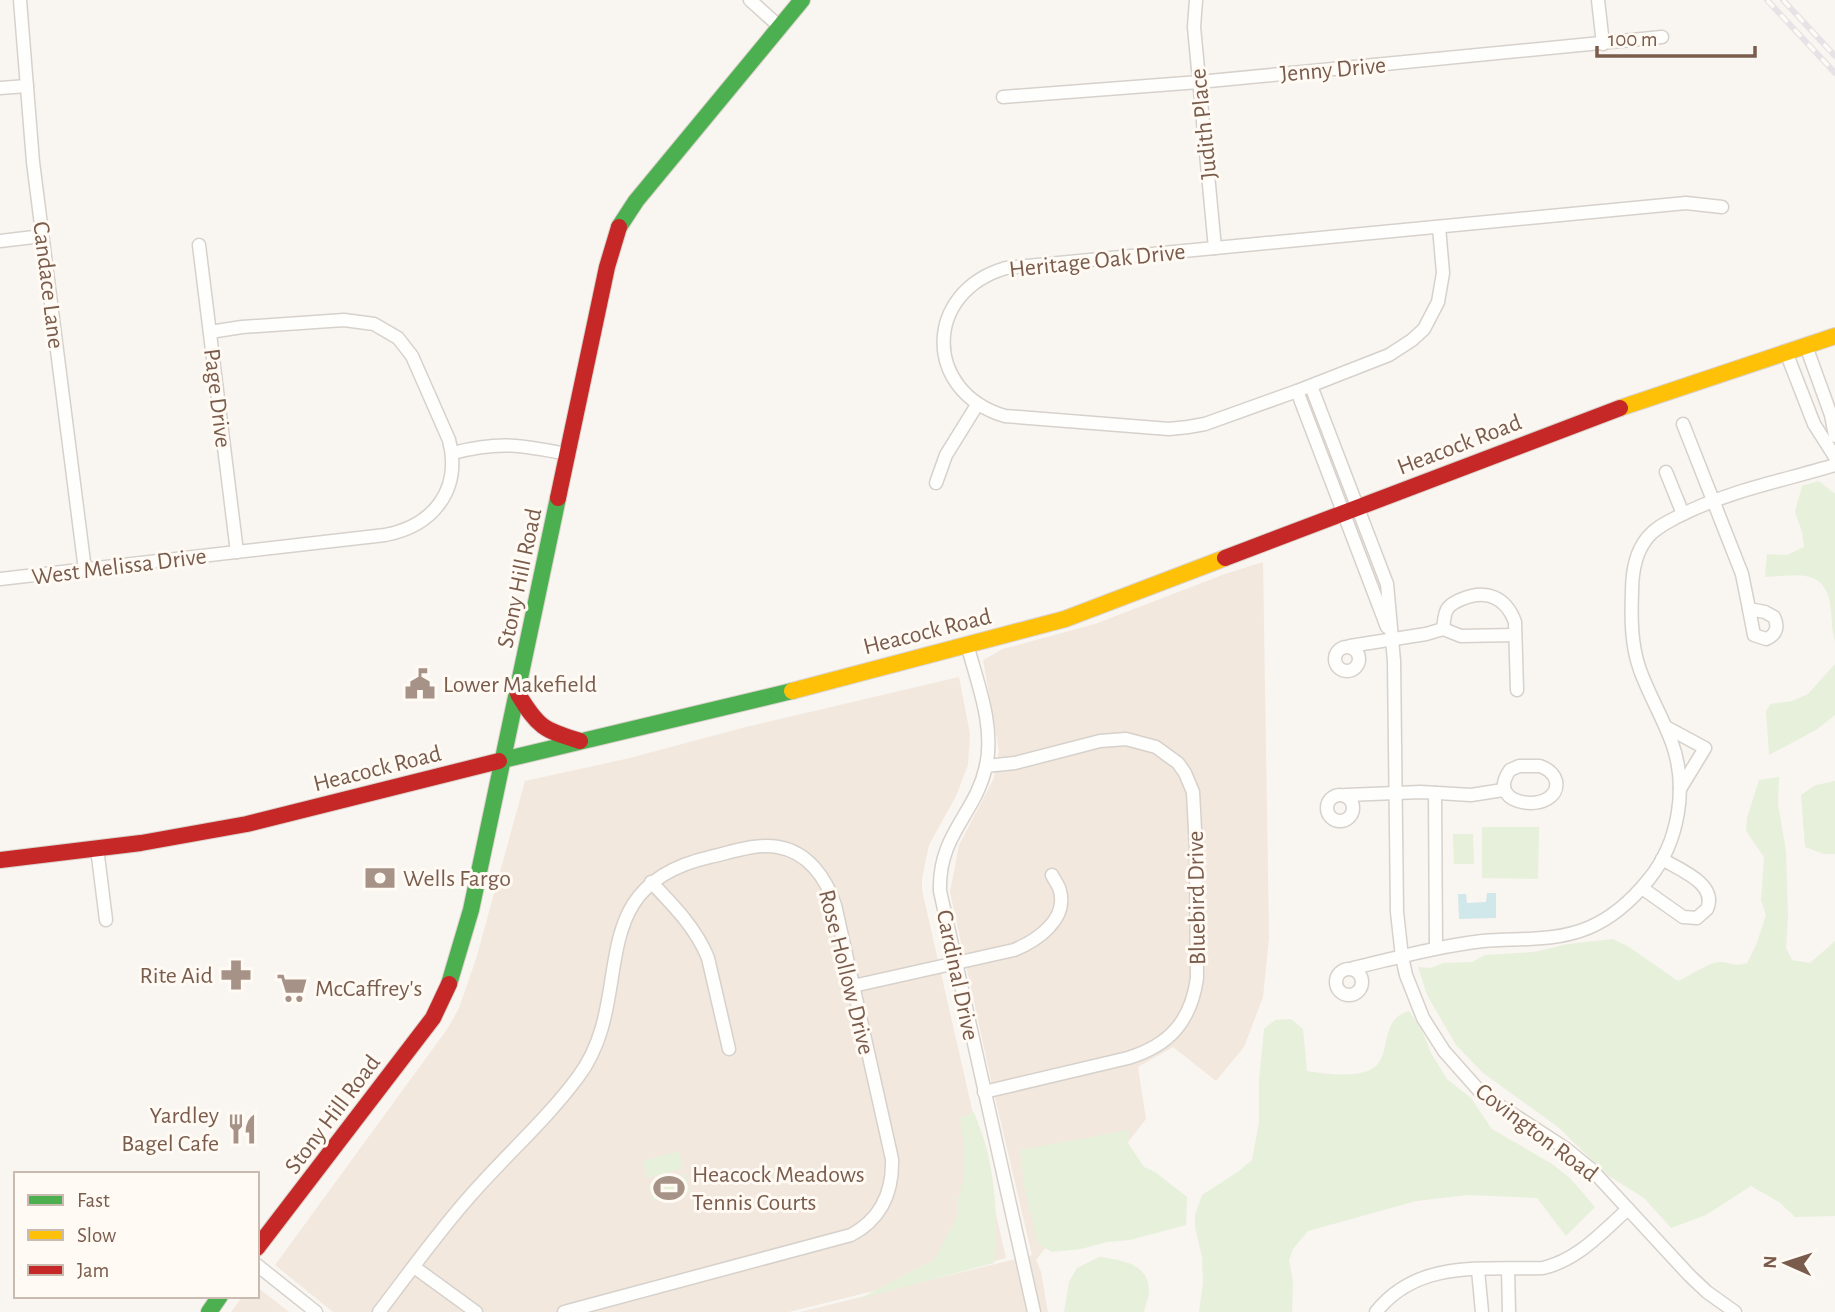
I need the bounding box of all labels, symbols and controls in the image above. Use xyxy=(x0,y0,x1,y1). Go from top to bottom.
scale bar xyxy=(1597,14,1755,58)
text: 100 m xyxy=(1608,29,1658,50)
street label: Jenny Drive xyxy=(1279,53,1387,87)
street label: Judith Place xyxy=(1186,67,1222,181)
street label: Candace Lane xyxy=(28,220,68,350)
street label: Heritage Oak Drive xyxy=(1008,240,1186,282)
street label: Page Drive xyxy=(199,347,235,449)
street label: Heacock Road xyxy=(1394,410,1525,480)
street label: Stony Hill Road xyxy=(493,506,546,650)
street label: West Melissa Drive xyxy=(30,544,208,590)
street label: Heacock Road xyxy=(861,604,994,659)
public building icon: Lower Makefield xyxy=(403,667,437,701)
place label: Lower Makefield xyxy=(443,673,597,697)
street label: Heacock Road xyxy=(311,741,444,796)
street label: Bluebird Drive xyxy=(1184,831,1210,965)
bank icon: Wells Fargo xyxy=(363,861,397,895)
place label: Wells Fargo xyxy=(403,867,511,891)
street label: Rose Hollow Drive xyxy=(814,887,878,1057)
street label: Cardinal Drive xyxy=(932,908,983,1043)
pharmacy icon: Rite Aid xyxy=(219,958,253,992)
place label: Rite Aid xyxy=(139,964,213,988)
supermarket icon: McCaffrey's xyxy=(275,971,309,1005)
place label: McCaffrey's xyxy=(315,977,422,1001)
street label: Stony Hill Road xyxy=(280,1051,385,1179)
street label: Covington Road xyxy=(1471,1079,1602,1186)
place label: Yardley Bagel Cafe xyxy=(121,1104,219,1156)
restaurant icon: Yardley Bagel Cafe xyxy=(225,1112,259,1146)
place label: Heacock Meadows Tennis Courts xyxy=(692,1163,865,1215)
sports icon: Heacock Meadows Tennis Courts xyxy=(652,1171,686,1205)
legend xyxy=(14,1172,259,1298)
text: Fast xyxy=(77,1190,110,1211)
text: Slow xyxy=(77,1225,116,1246)
north arrow xyxy=(1751,1228,1821,1298)
text: N xyxy=(1761,1255,1780,1269)
text: Jam xyxy=(77,1260,109,1281)

